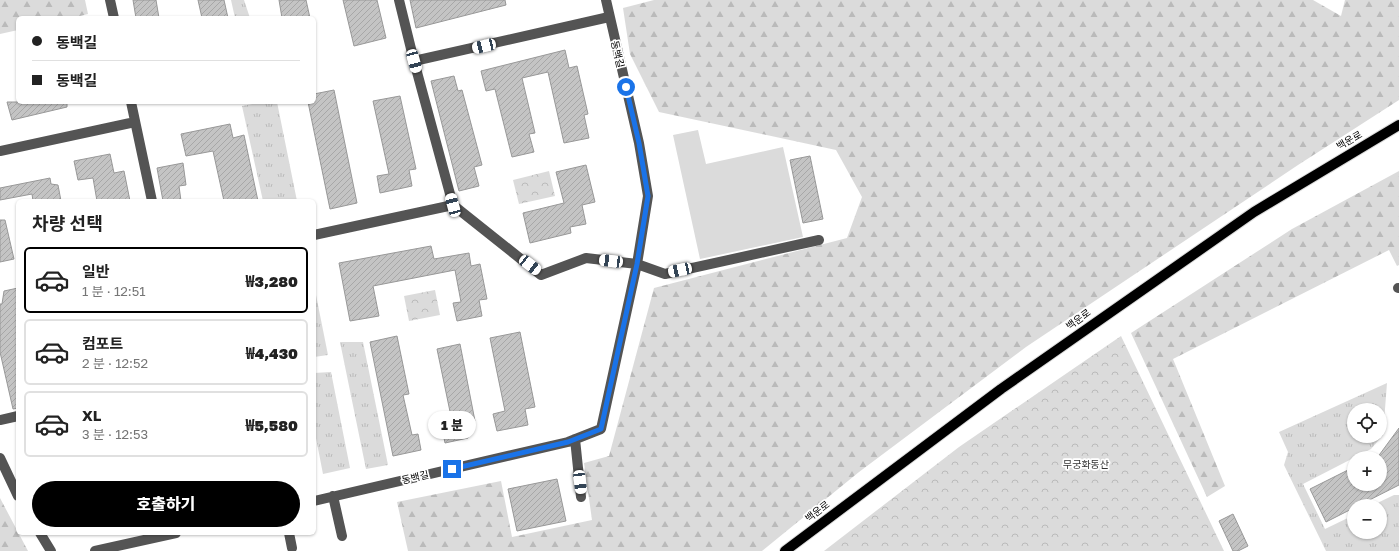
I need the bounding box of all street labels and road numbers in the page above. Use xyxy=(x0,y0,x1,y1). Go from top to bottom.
street label: 동백길 xyxy=(609,39,627,69)
street label: 백운로 xyxy=(1334,128,1364,152)
street label: 백운로 xyxy=(1063,306,1093,332)
street label: 동백길 xyxy=(400,468,430,486)
street label: 백운로 xyxy=(802,498,832,524)

